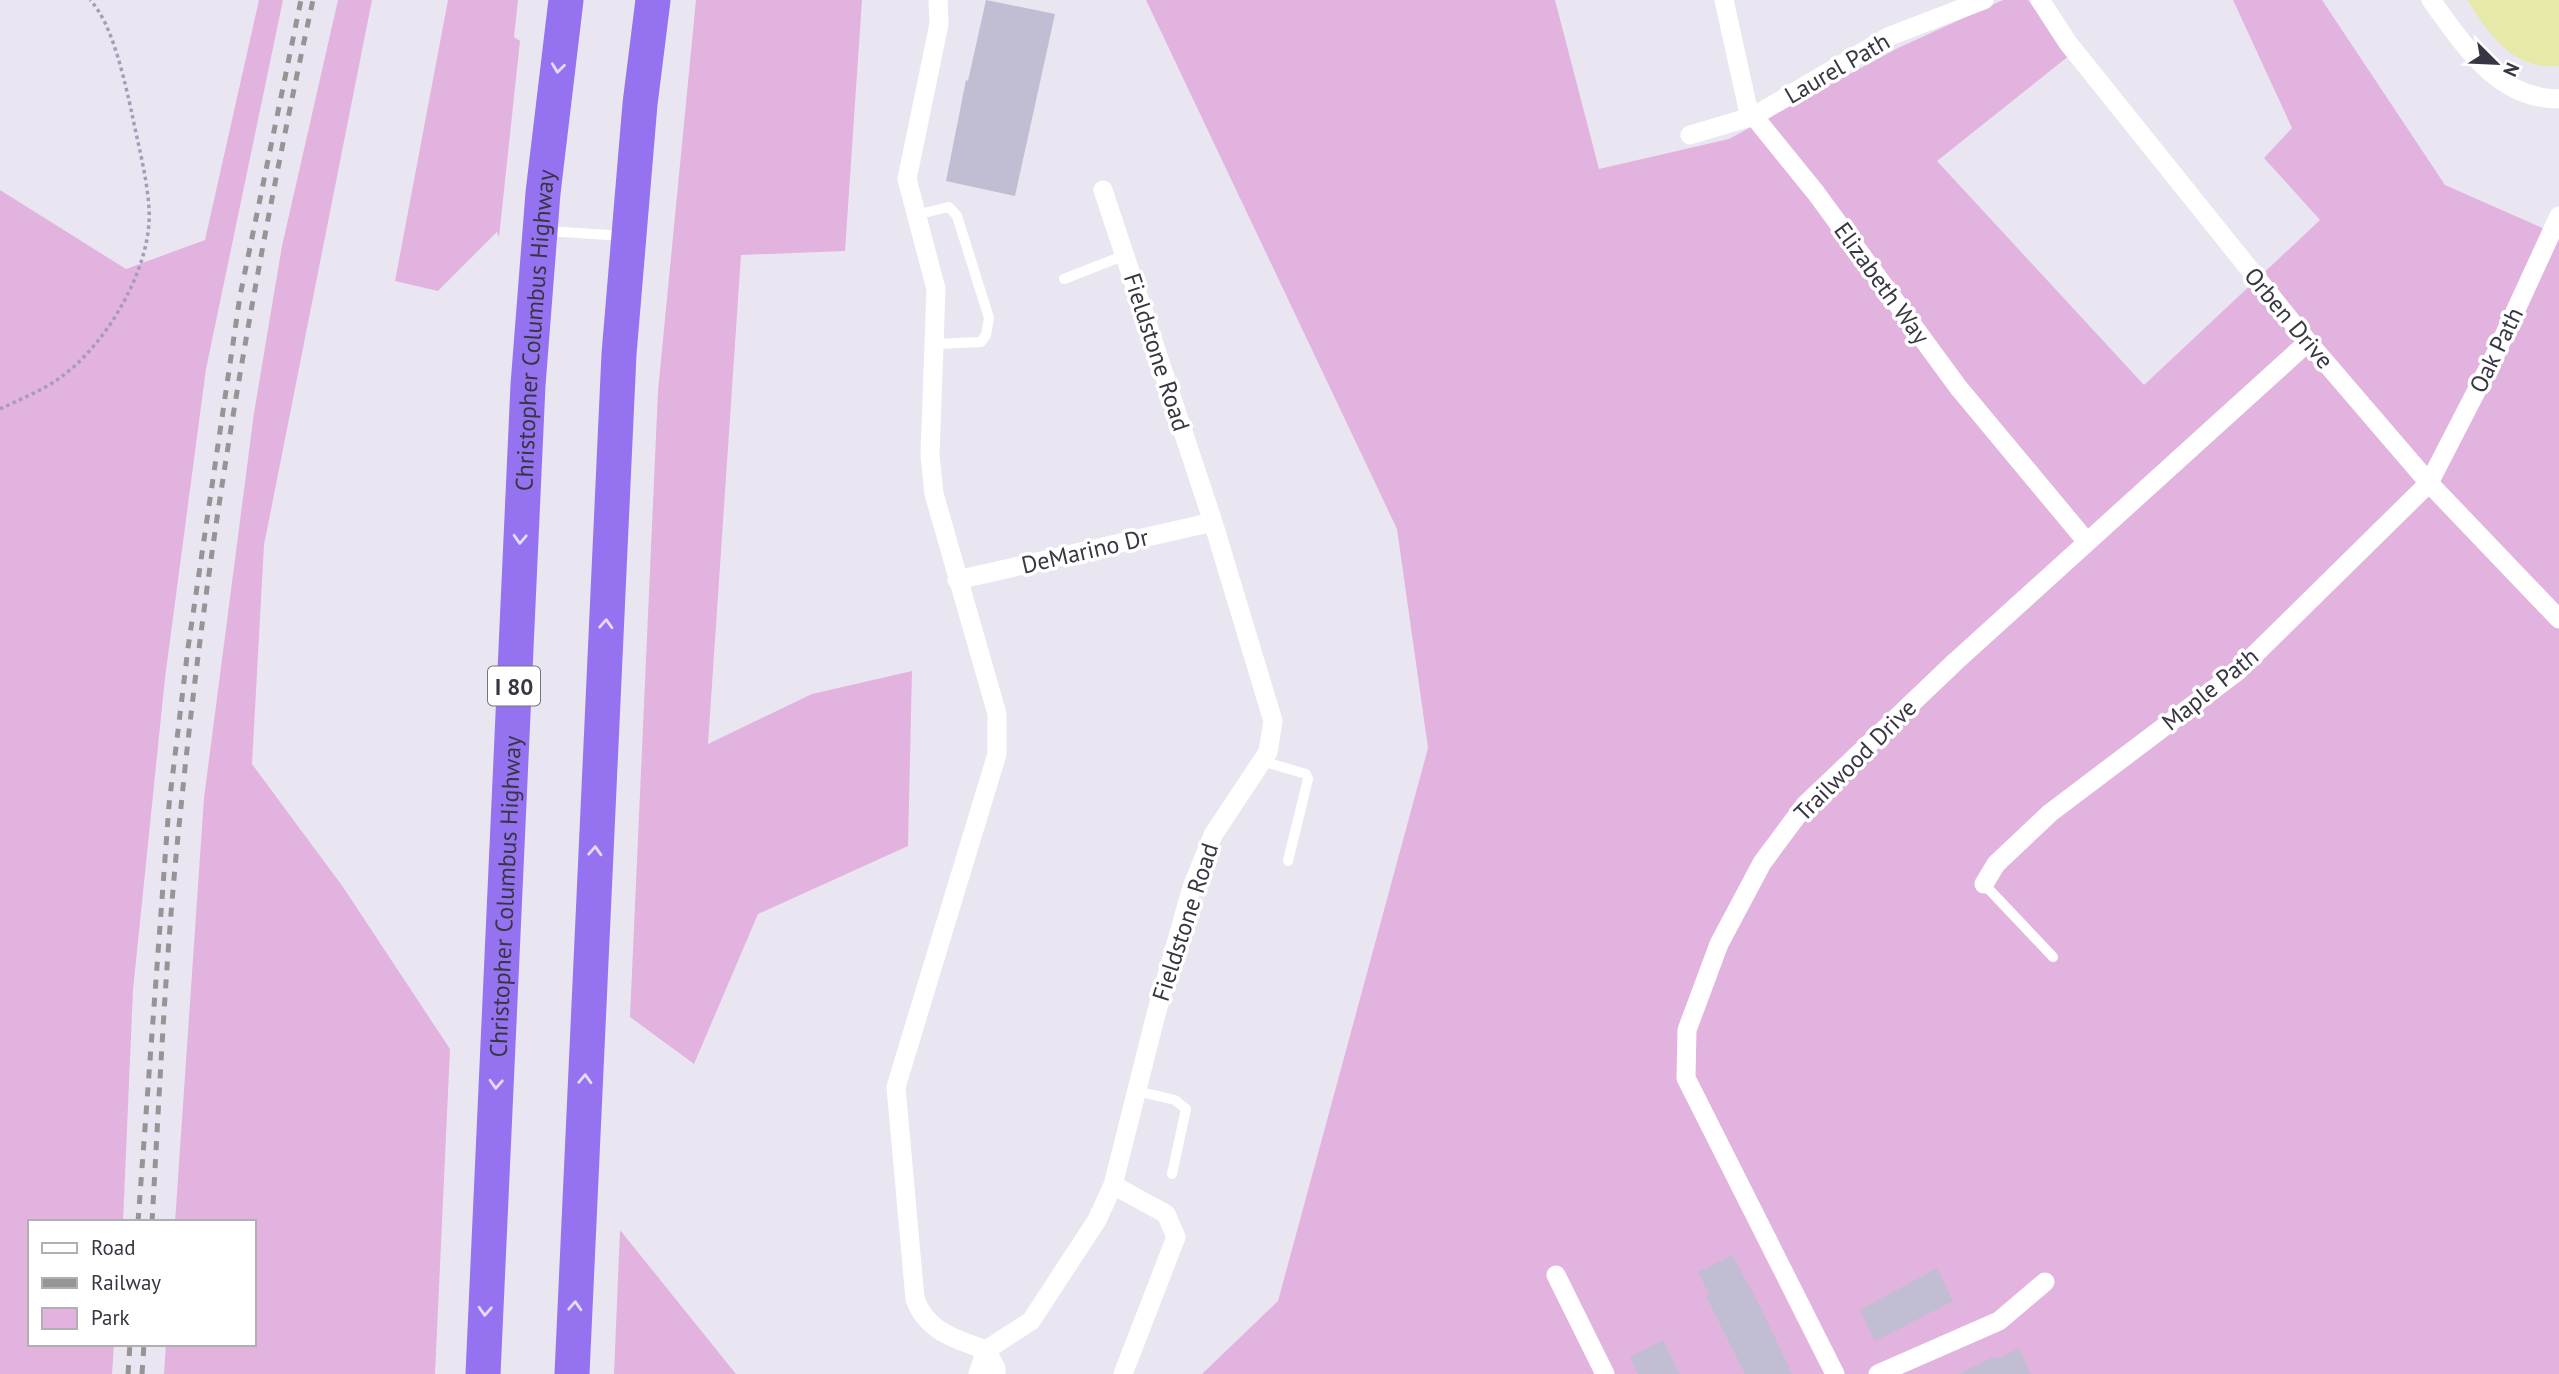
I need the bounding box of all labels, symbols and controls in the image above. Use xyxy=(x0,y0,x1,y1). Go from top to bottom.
street label: Laurel Path xyxy=(1779,26,1895,110)
north arrow xyxy=(2461,28,2531,98)
text: N xyxy=(2498,59,2525,80)
one-way arrow xyxy=(551,63,566,74)
street label: Christopher Columbus Highway xyxy=(508,168,561,492)
street label: Elizabeth Way xyxy=(1827,216,1937,350)
street label: Orben Drive xyxy=(2238,261,2340,375)
street label: Fieldstone Road xyxy=(1117,269,1197,435)
street label: Oak Path xyxy=(2462,302,2530,398)
street label: DeMarino Dr xyxy=(1018,521,1152,581)
one-way arrow xyxy=(513,533,528,544)
one-way arrow xyxy=(598,618,613,629)
street label: Maple Path xyxy=(2155,641,2265,737)
road number: I 80 xyxy=(488,666,540,706)
street label: Trailwood Drive xyxy=(1787,692,1923,828)
street label: Christopher Columbus Highway xyxy=(482,735,528,1058)
street label: Fieldstone Road xyxy=(1145,839,1225,1005)
one-way arrow xyxy=(587,845,602,856)
one-way arrow xyxy=(577,1073,592,1084)
one-way arrow xyxy=(488,1079,503,1090)
legend xyxy=(28,1220,256,1346)
text: Road xyxy=(91,1234,135,1261)
text: Railway xyxy=(91,1269,161,1296)
one-way arrow xyxy=(567,1300,582,1311)
text: Park xyxy=(91,1304,130,1331)
one-way arrow xyxy=(478,1306,493,1317)

